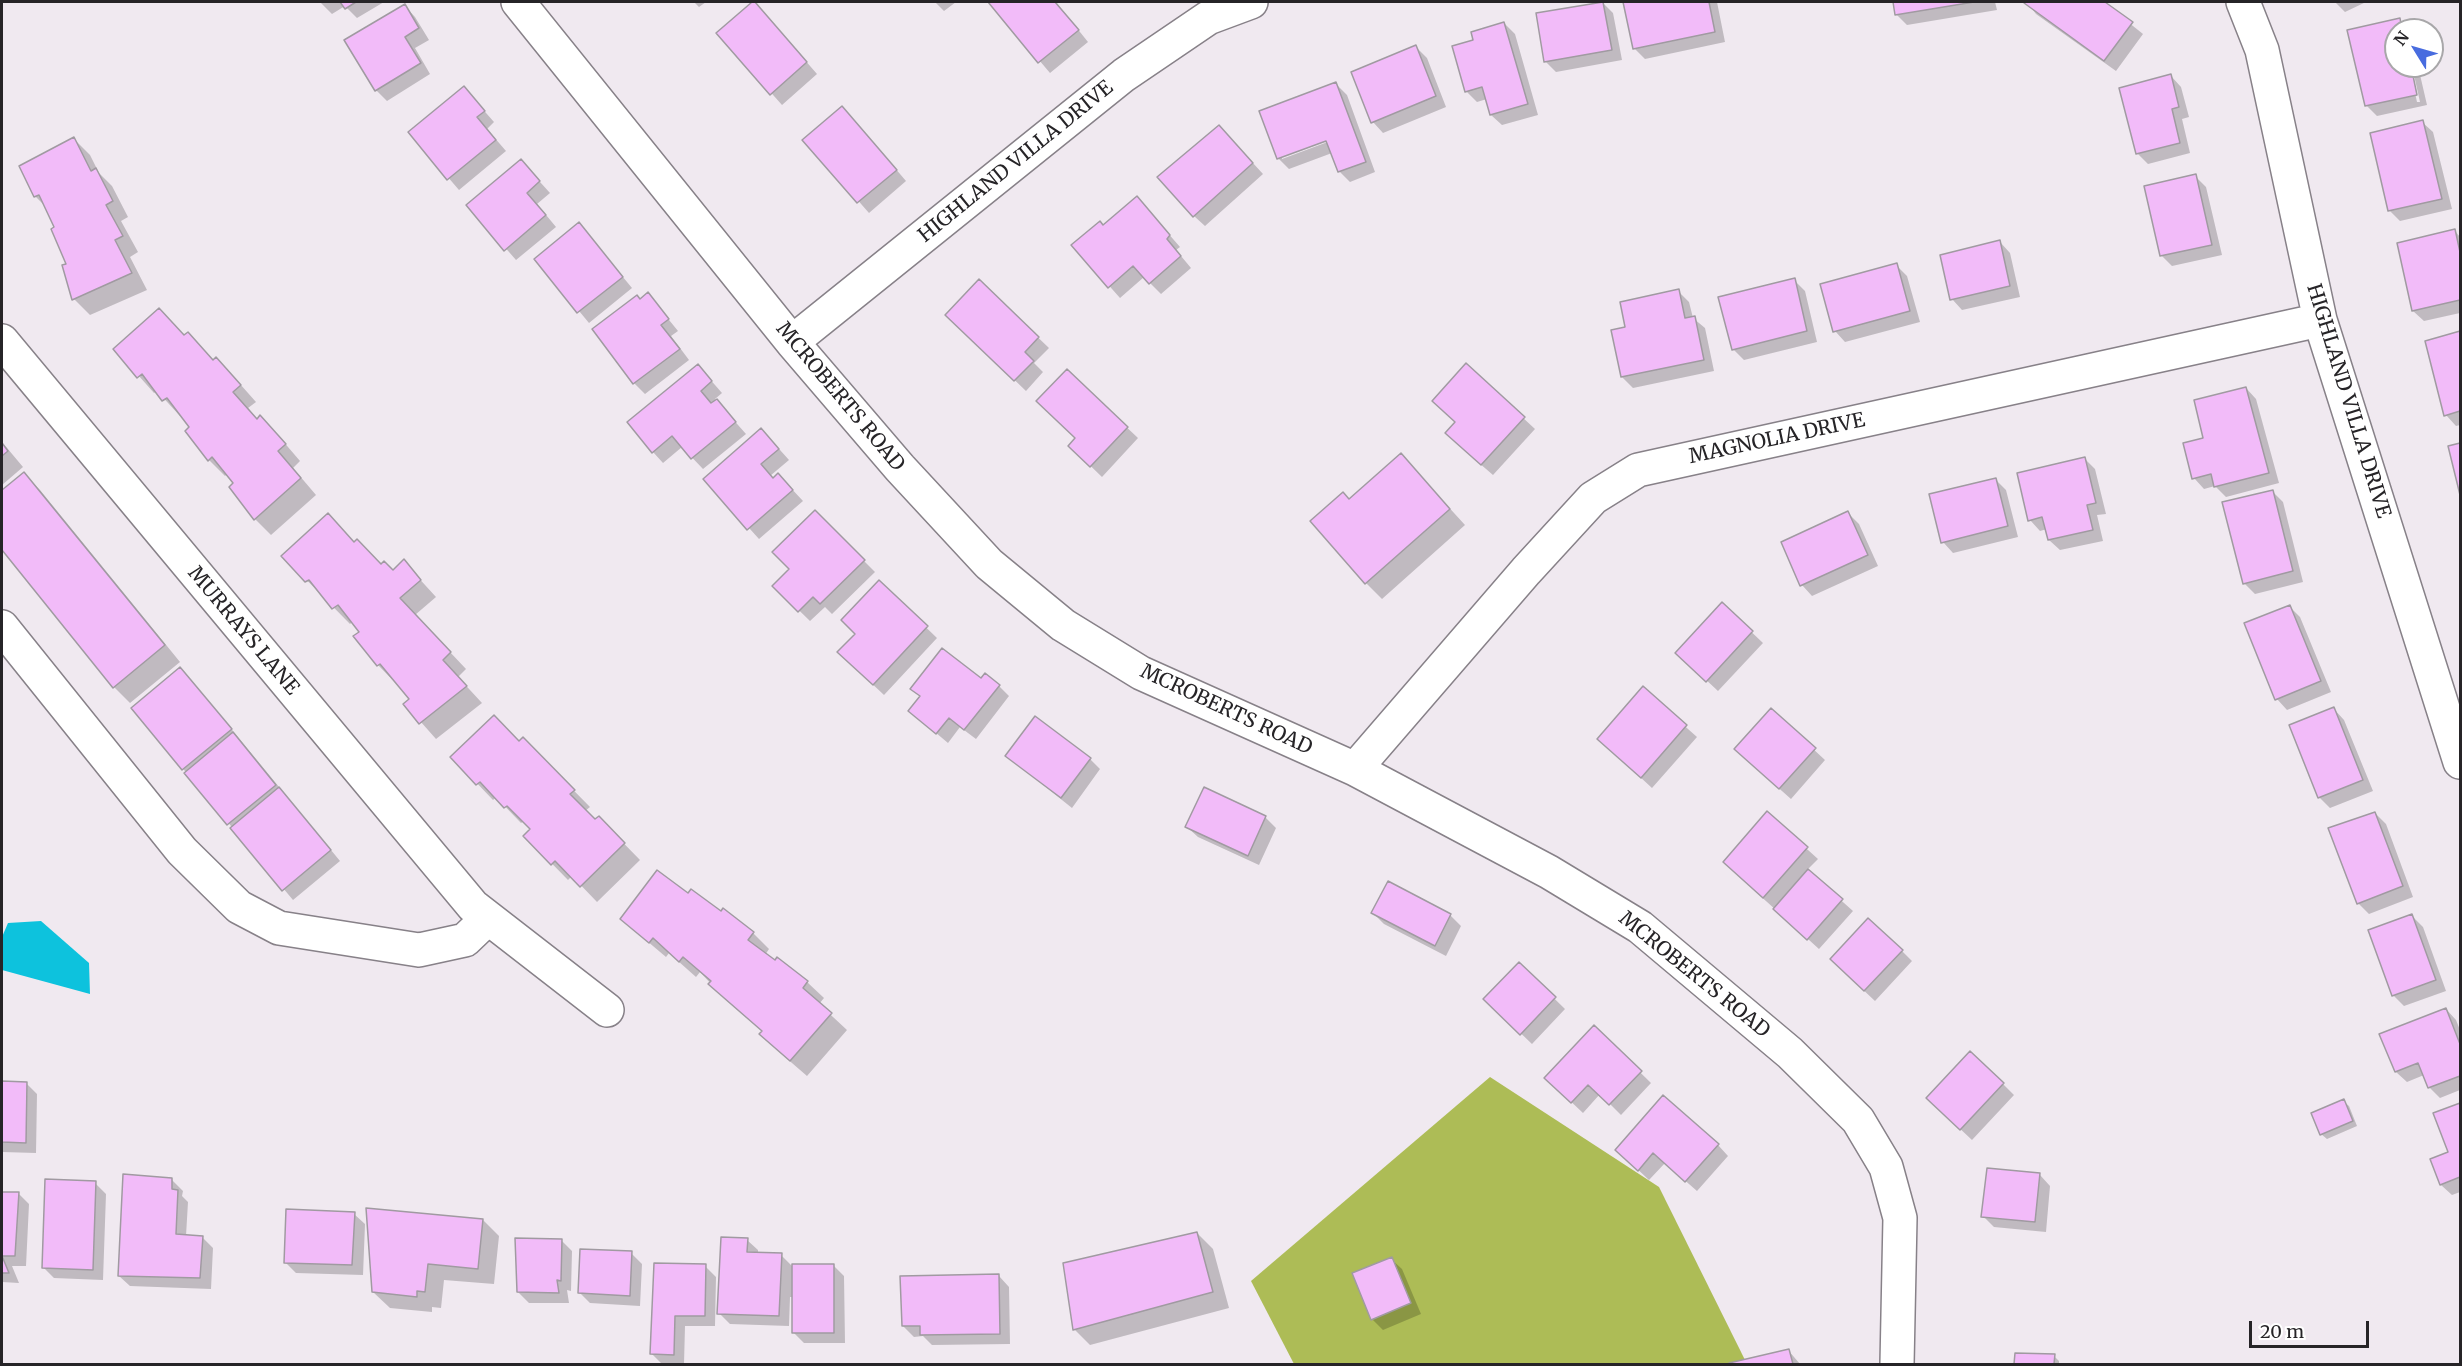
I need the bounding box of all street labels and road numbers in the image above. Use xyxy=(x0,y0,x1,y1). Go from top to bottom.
street label: HIGHLAND VILLA DRIVE xyxy=(914,76,1118,248)
street label: HIGHLAND VILLA DRIVE xyxy=(2301,281,2395,521)
street label: MCROBERTS ROAD xyxy=(771,318,909,476)
street label: MAGNOLIA DRIVE xyxy=(1687,409,1867,469)
street label: MURRAYS LANE xyxy=(182,562,304,700)
street label: MCROBERTS ROAD xyxy=(1136,660,1316,760)
street label: MCROBERTS ROAD xyxy=(1614,907,1774,1043)

